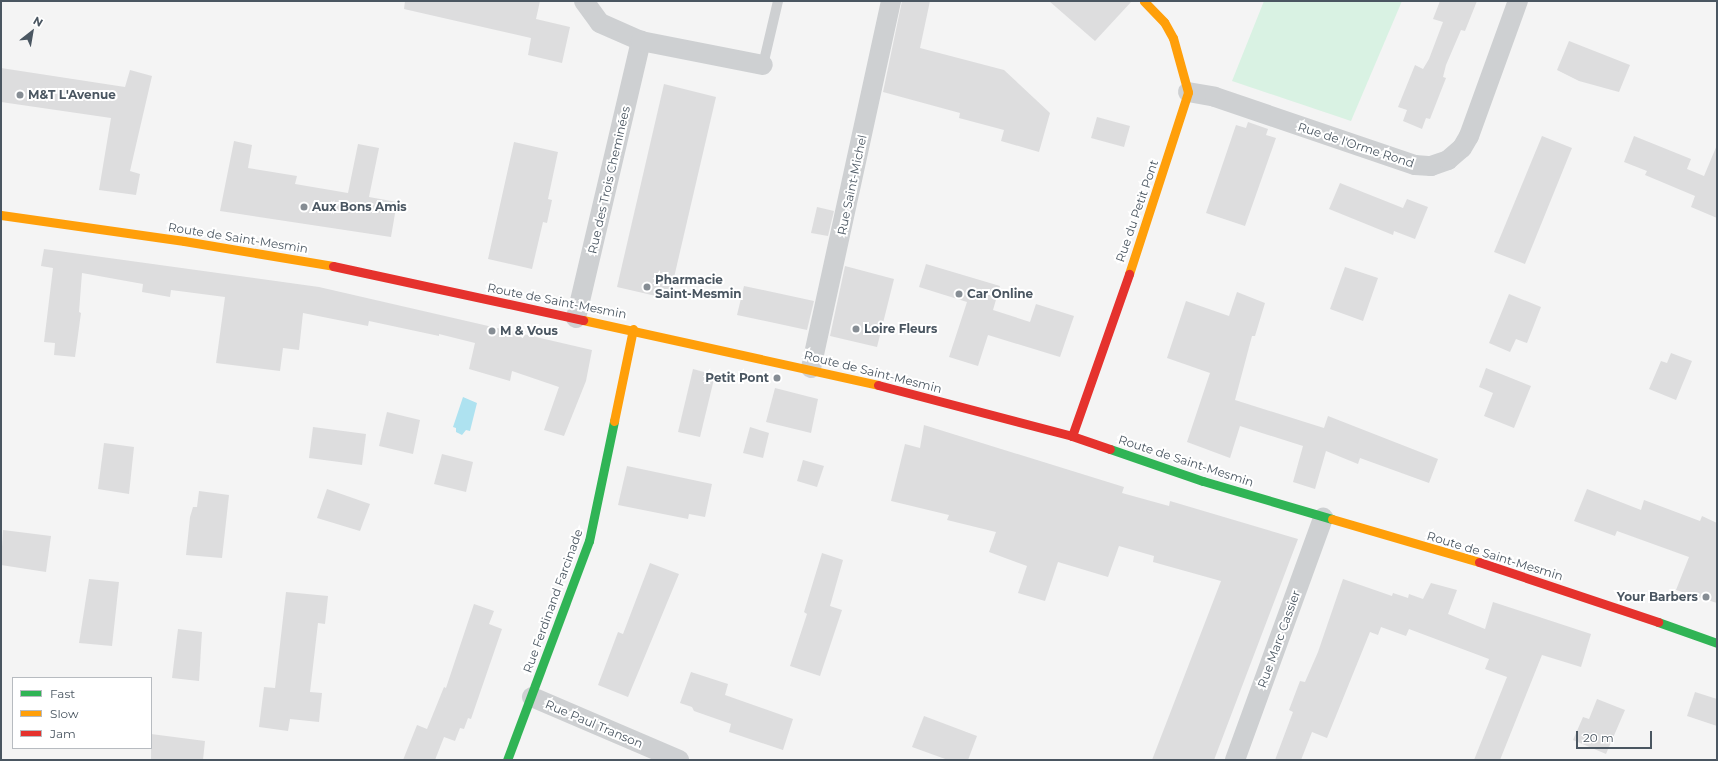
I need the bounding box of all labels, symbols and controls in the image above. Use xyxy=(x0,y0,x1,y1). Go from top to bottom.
north arrow xyxy=(12,12,52,52)
text: N xyxy=(31,13,46,30)
place label: M&T L'Avenue xyxy=(28,88,116,102)
marker: M&T L'Avenue xyxy=(15,90,25,100)
street label: Rue des Trois Cheminées xyxy=(585,105,633,255)
street label: Rue de l'Orme Rond xyxy=(1296,119,1416,171)
street label: Rue Saint-Michel xyxy=(834,134,870,236)
street label: Rue du Petit Pont xyxy=(1113,158,1161,264)
place label: Aux Bons Amis xyxy=(312,200,407,214)
marker: Aux Bons Amis xyxy=(299,202,309,212)
street label: Route de Saint-Mesmin xyxy=(167,220,309,256)
place label: Pharmacie Saint-Mesmin xyxy=(655,273,742,301)
street label: Route de Saint-Mesmin xyxy=(486,280,628,322)
marker: Pharmacie Saint-Mesmin xyxy=(642,282,652,292)
place label: Car Online xyxy=(967,287,1033,301)
marker: Car Online xyxy=(954,289,964,299)
place label: Loire Fleurs xyxy=(864,322,937,336)
place label: M & Vous xyxy=(500,324,558,338)
marker: Loire Fleurs xyxy=(851,324,861,334)
marker: M & Vous xyxy=(487,326,497,336)
street label: Route de Saint-Mesmin xyxy=(803,348,943,396)
place label: Petit Pont xyxy=(705,371,769,385)
marker: Petit Pont xyxy=(772,373,782,383)
street label: Route de Saint-Mesmin xyxy=(1116,432,1256,490)
street label: Rue Ferdinand Farcinade xyxy=(520,527,586,675)
street label: Route de Saint-Mesmin xyxy=(1425,528,1565,584)
street label: Rue Marc Cassier xyxy=(1255,588,1303,690)
place label: Your Barbers xyxy=(1617,590,1698,604)
marker: Your Barbers xyxy=(1701,592,1711,602)
legend xyxy=(12,677,152,749)
text: Fast xyxy=(50,686,75,701)
street label: Rue Paul Transon xyxy=(543,697,645,751)
text: Slow xyxy=(50,706,79,721)
scale bar xyxy=(1578,723,1654,749)
text: Jam xyxy=(50,726,76,741)
text: 20 m xyxy=(1583,730,1614,745)

